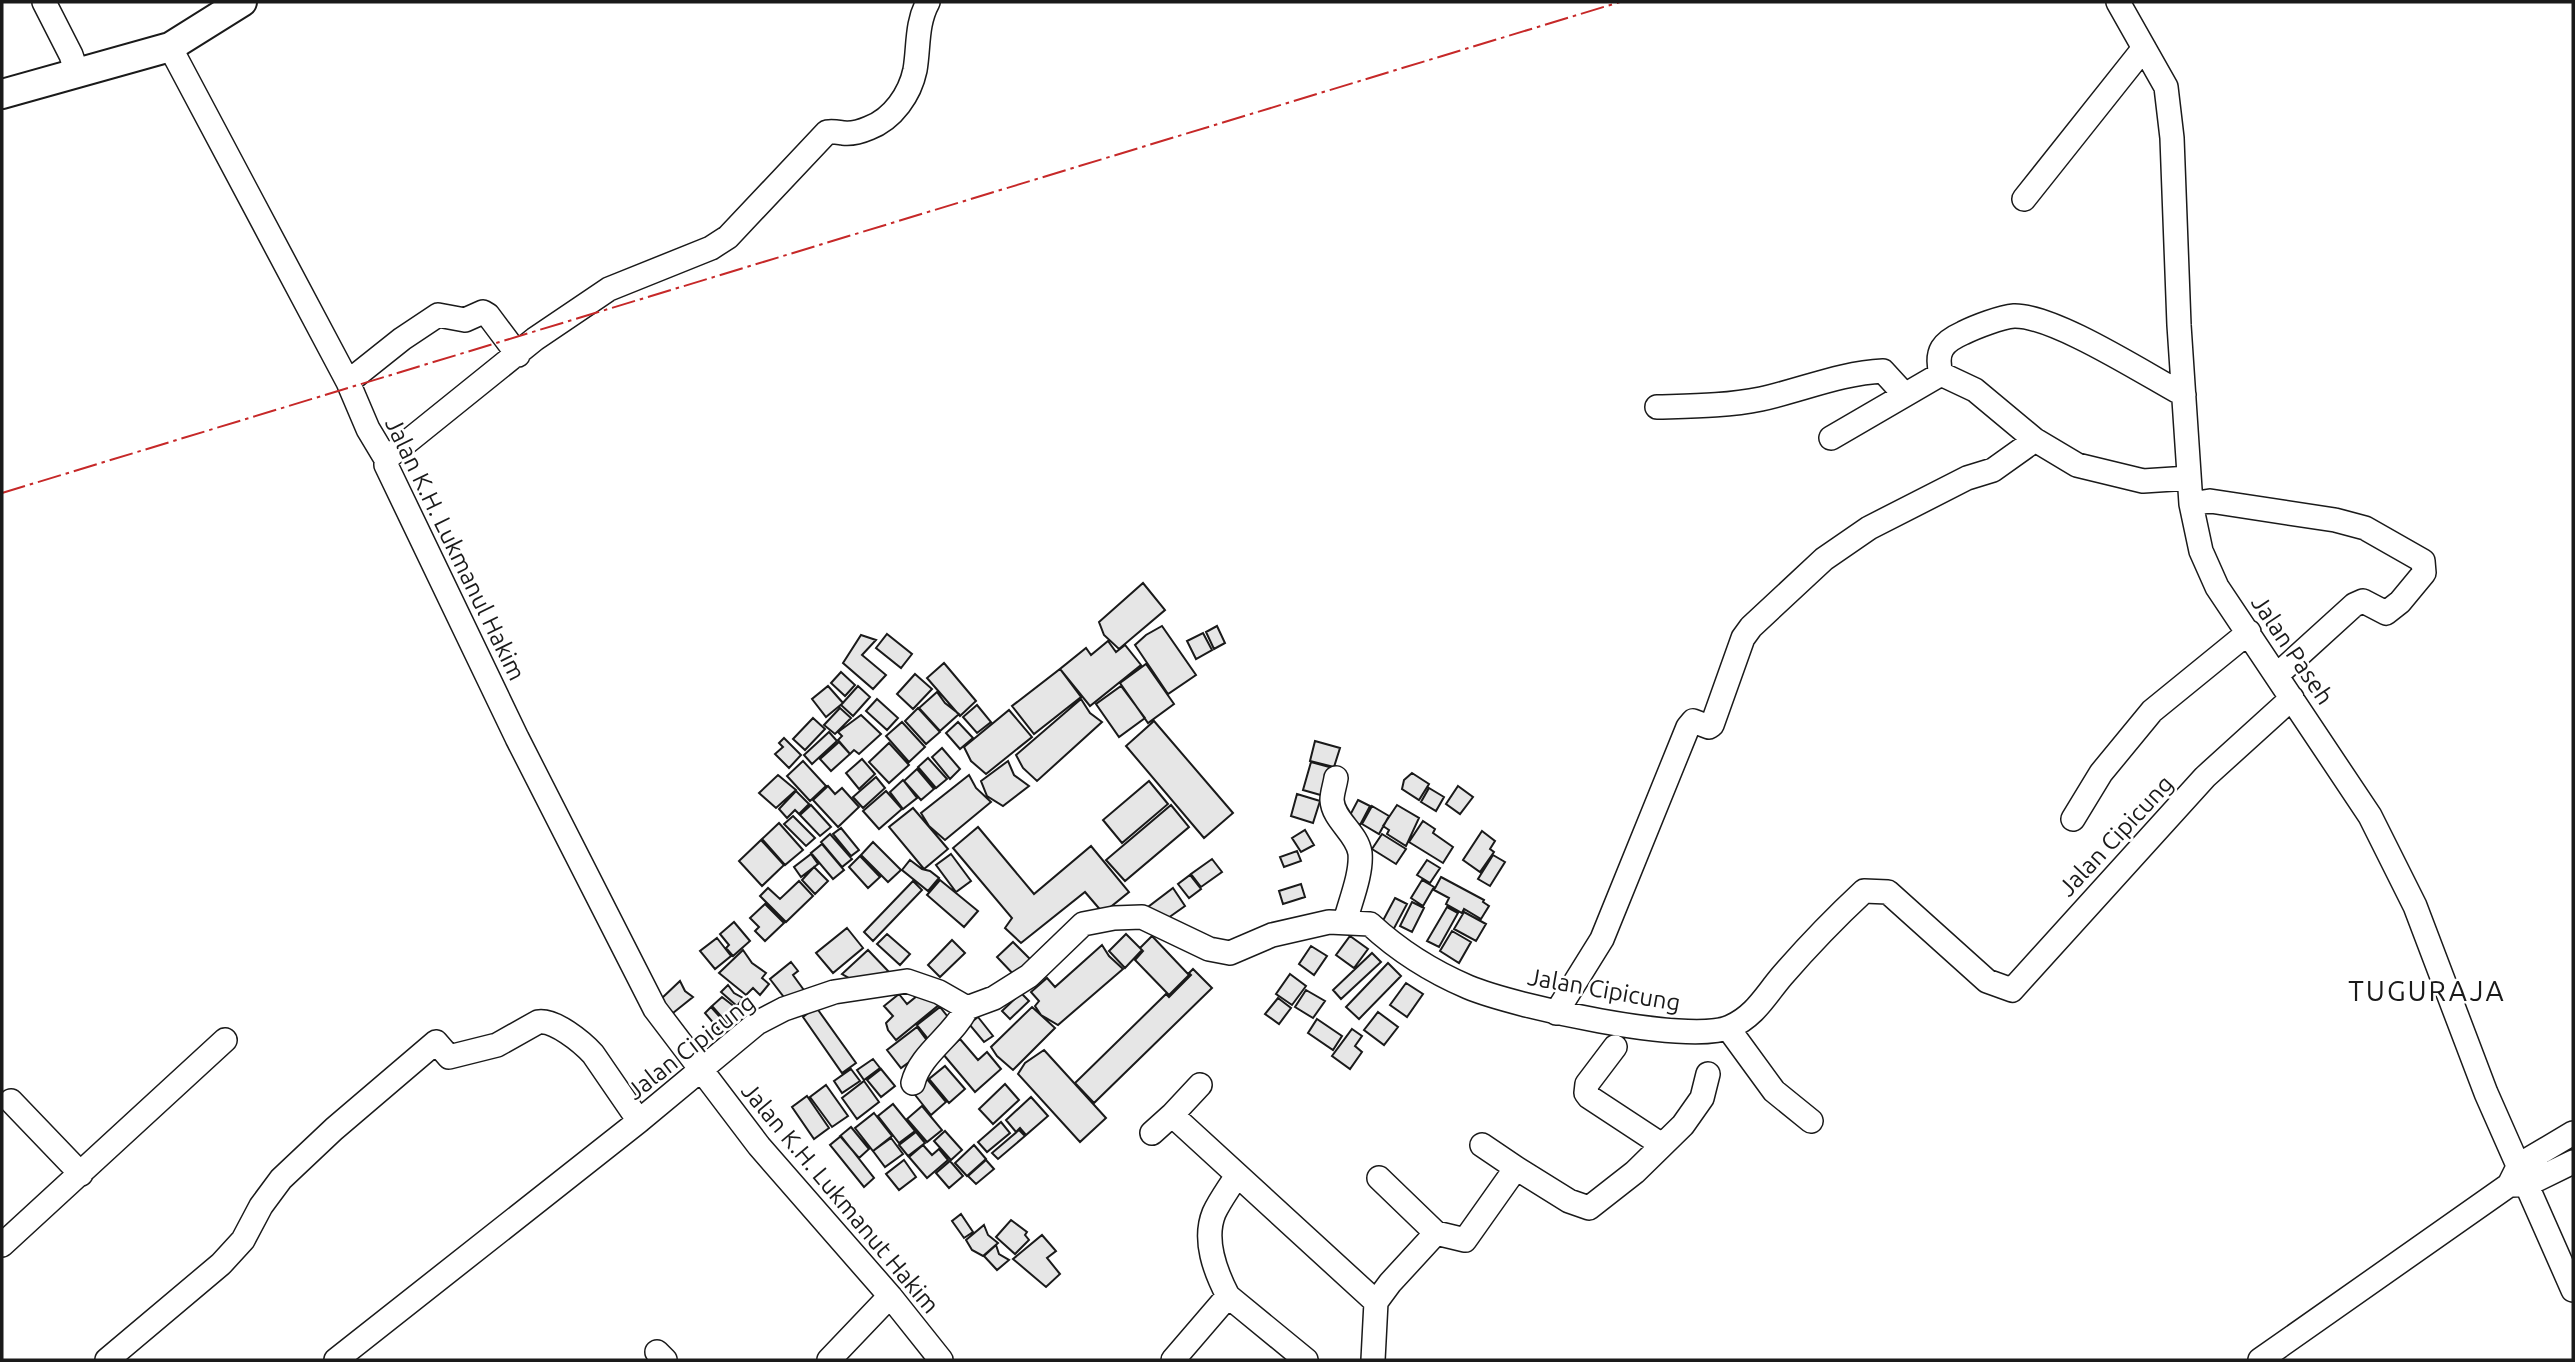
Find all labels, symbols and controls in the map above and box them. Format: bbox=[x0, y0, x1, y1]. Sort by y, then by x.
street label: Jalan K.H. Lukmanul Hakim bbox=[380, 413, 531, 685]
street label: Jalan Paseh bbox=[2246, 590, 2339, 709]
street label: Jalan Cipicung bbox=[2053, 770, 2178, 901]
street label: Jalan Cipicung bbox=[1526, 963, 1683, 1016]
district label: TUGURAJA bbox=[2348, 975, 2506, 1006]
street label: Jalan Cipicung bbox=[621, 988, 760, 1105]
street label: Jalan K.H. Lukmanut Hakim bbox=[736, 1077, 945, 1318]

